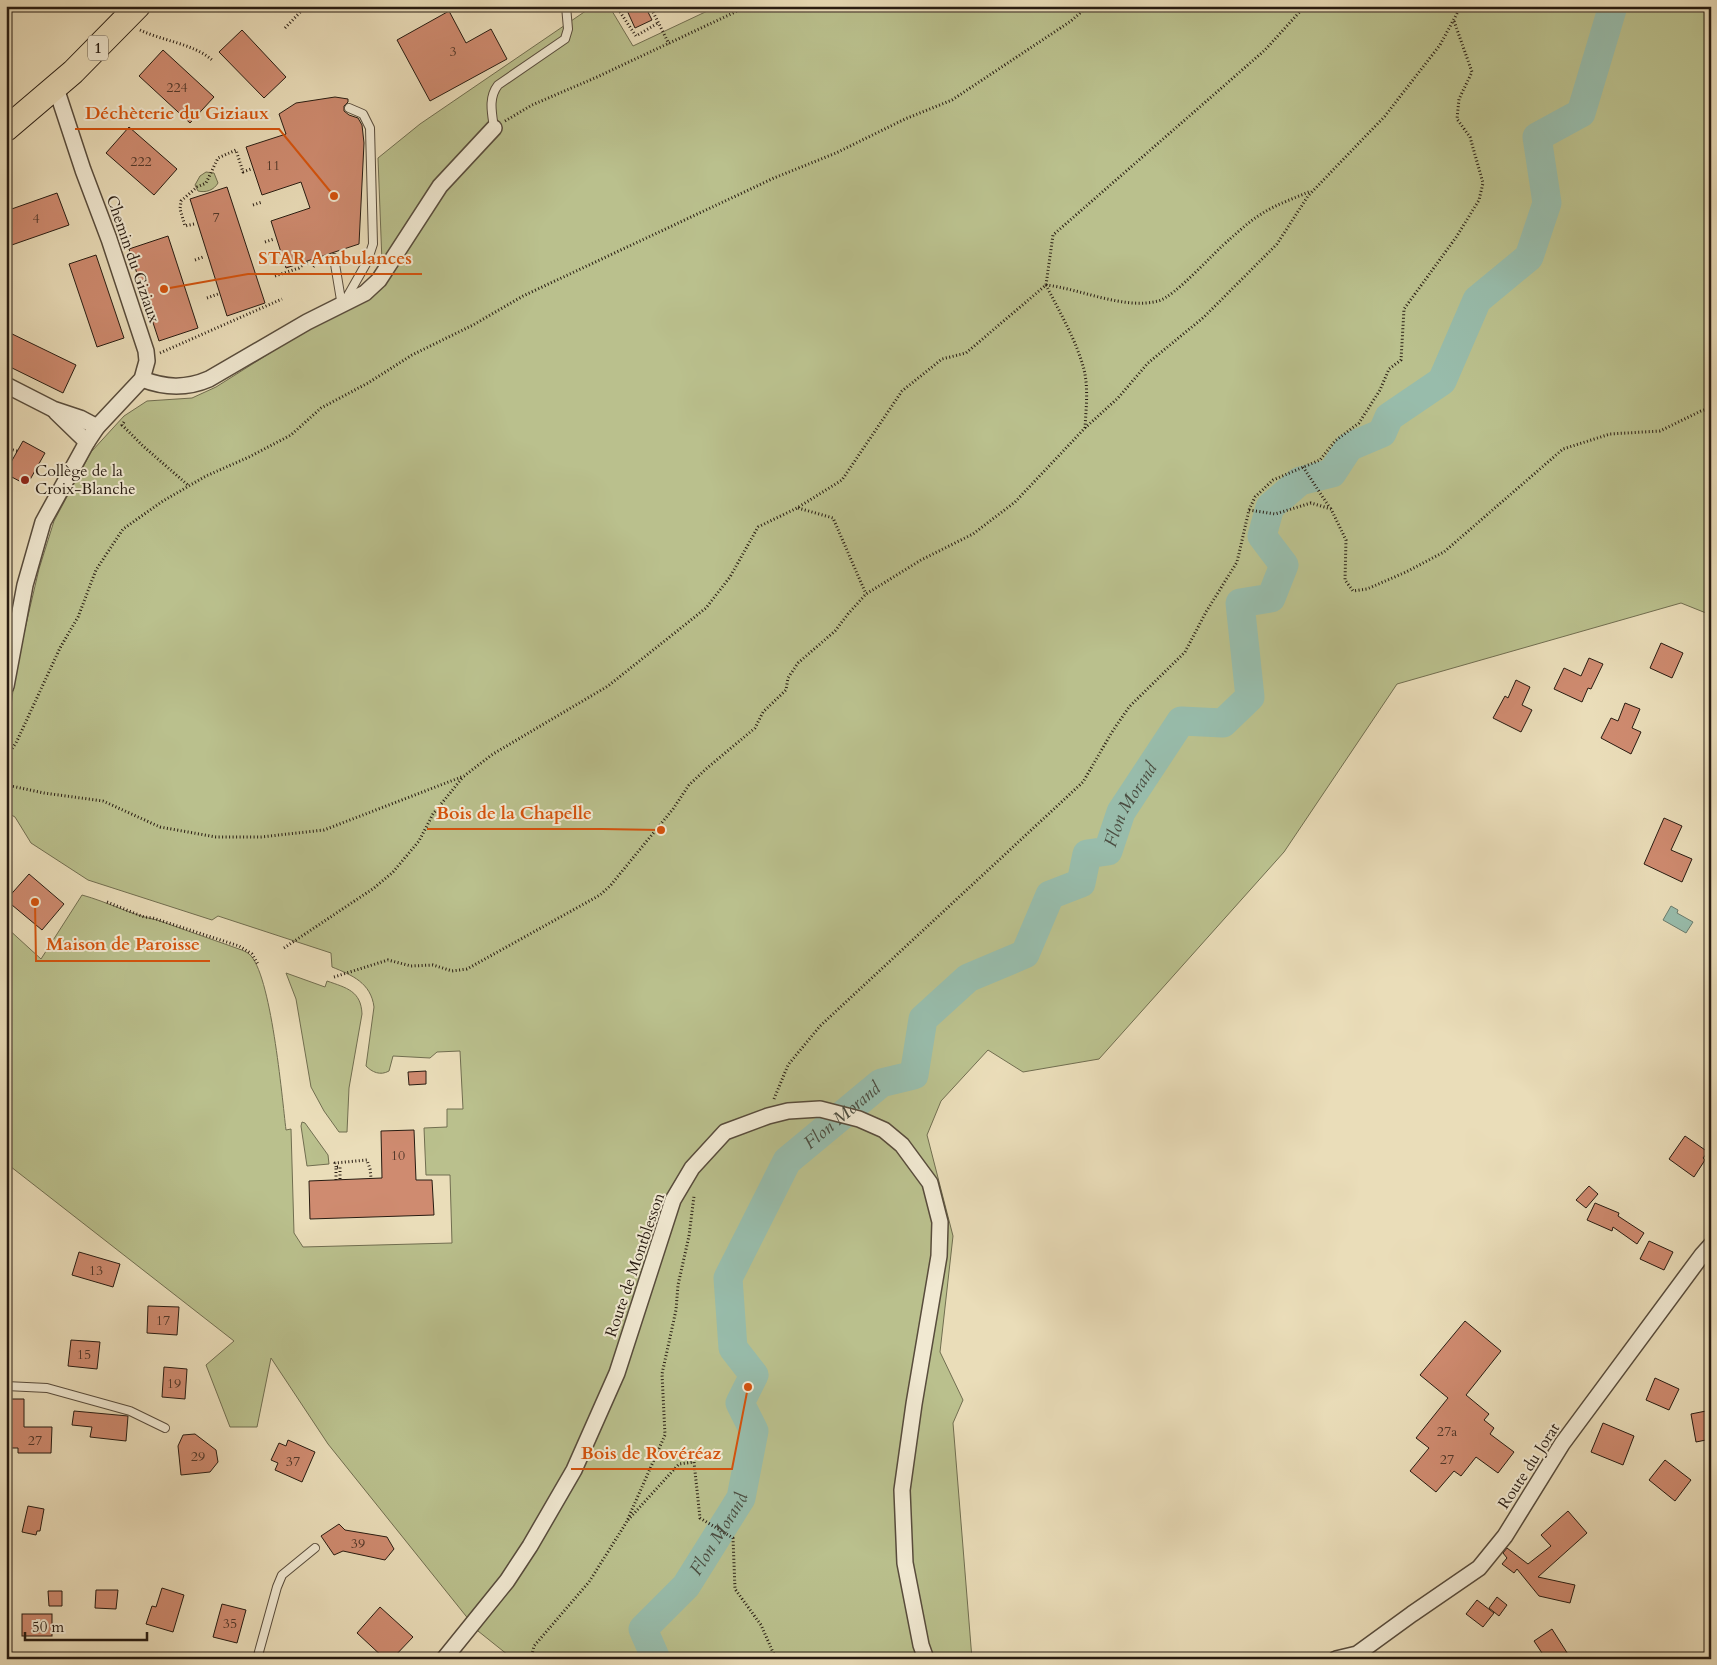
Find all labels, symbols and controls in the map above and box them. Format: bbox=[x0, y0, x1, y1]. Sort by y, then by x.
road number: 1 bbox=[88, 36, 108, 60]
house number: 3 bbox=[449, 42, 457, 61]
house number: 224 bbox=[166, 78, 188, 97]
callout: Déchèterie du Giziaux bbox=[75, 96, 279, 129]
text: Déchèterie du Giziaux bbox=[85, 101, 269, 126]
house number: 222 bbox=[130, 152, 152, 171]
house number: 11 bbox=[266, 156, 280, 175]
street label: Chemin du Giziaux bbox=[101, 192, 165, 326]
house number: 7 bbox=[212, 208, 220, 227]
house number: 4 bbox=[32, 209, 40, 228]
callout: STAR Ambulances bbox=[248, 241, 422, 274]
text: STAR Ambulances bbox=[258, 246, 412, 271]
place label: Collège de la Croix-Blanche bbox=[35, 460, 136, 500]
marker: Collège de la Croix-Blanche bbox=[19, 474, 31, 486]
water label: Flon Morand bbox=[1098, 756, 1164, 850]
callout: Bois de la Chapelle bbox=[427, 796, 602, 829]
text: Bois de la Chapelle bbox=[436, 801, 592, 826]
callout: Maison de Paroisse bbox=[36, 928, 210, 961]
text: Maison de Paroisse bbox=[46, 932, 200, 957]
water label: Flon Morand bbox=[798, 1075, 887, 1155]
house number: 10 bbox=[391, 1146, 405, 1165]
street label: Route de Montblesson bbox=[600, 1190, 670, 1340]
house number: 13 bbox=[89, 1261, 103, 1280]
house number: 17 bbox=[156, 1311, 170, 1330]
house number: 15 bbox=[77, 1345, 91, 1364]
house number: 19 bbox=[167, 1374, 181, 1393]
street label: Route du Jorat bbox=[1493, 1419, 1565, 1513]
house number: 27a bbox=[1437, 1422, 1457, 1441]
house number: 27 bbox=[28, 1431, 42, 1450]
callout: Bois de Rovéréaz bbox=[571, 1436, 732, 1469]
text: Bois de Rovéréaz bbox=[581, 1441, 722, 1466]
house number: 29 bbox=[191, 1447, 205, 1466]
house number: 27 bbox=[1440, 1450, 1454, 1469]
house number: 37 bbox=[286, 1452, 300, 1471]
water label: Flon Morand bbox=[683, 1490, 754, 1580]
house number: 39 bbox=[351, 1534, 365, 1553]
scale bar bbox=[25, 1610, 148, 1642]
house number: 35 bbox=[223, 1614, 237, 1633]
text: 50 m bbox=[32, 1617, 64, 1637]

